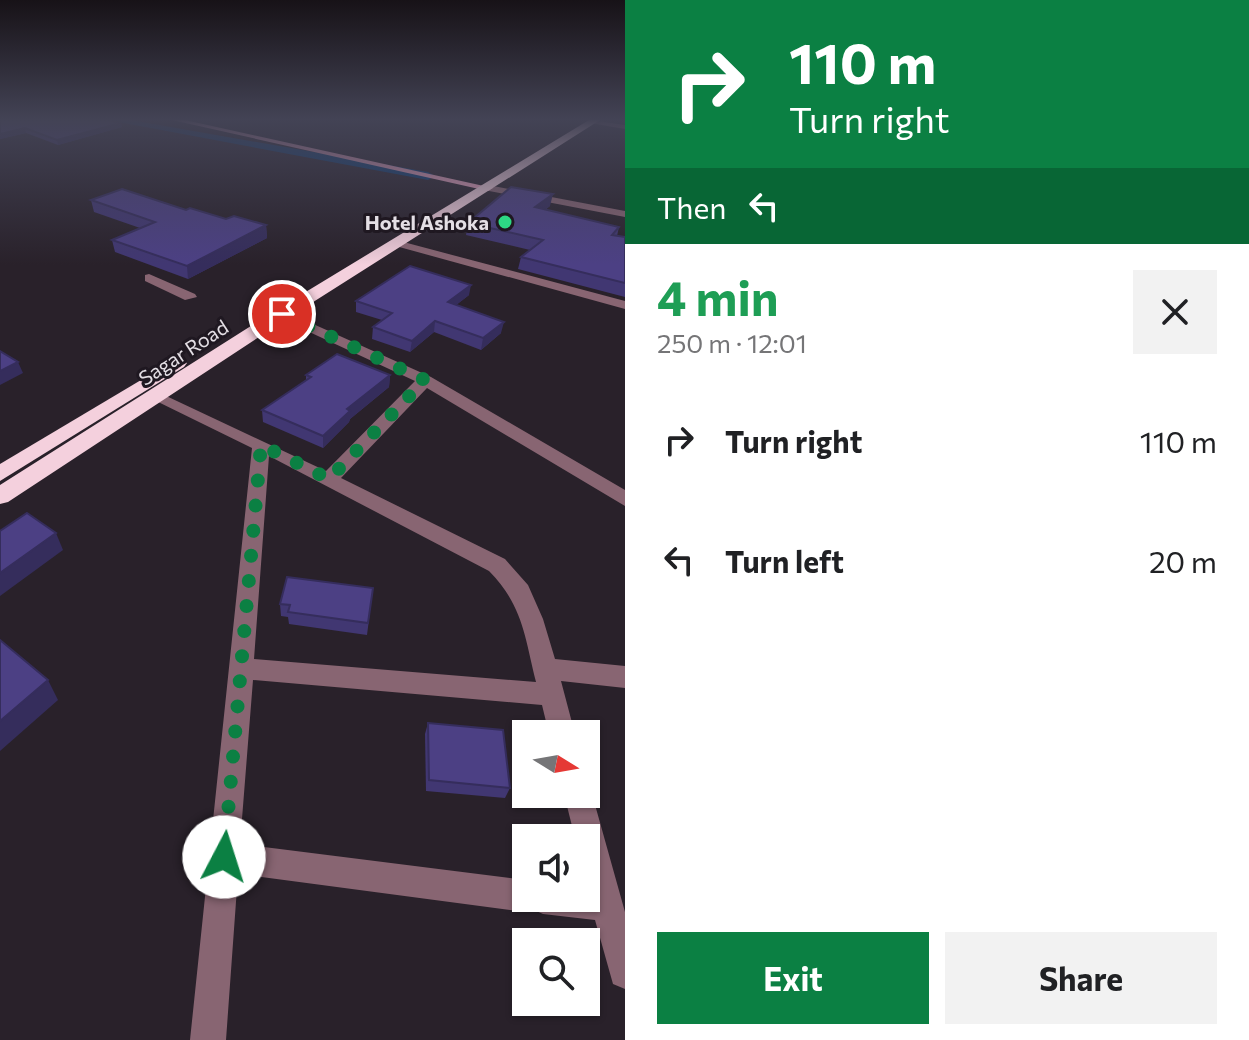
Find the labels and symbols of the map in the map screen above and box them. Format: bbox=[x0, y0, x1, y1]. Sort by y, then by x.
place label: Hotel Ashoka bbox=[365, 210, 489, 234]
marker: Hotel Ashoka bbox=[496, 213, 514, 231]
pin bbox=[248, 280, 316, 348]
street label: Sagar Road bbox=[134, 314, 232, 390]
north arrow bbox=[512, 720, 600, 808]
position arrow bbox=[182, 815, 266, 899]

